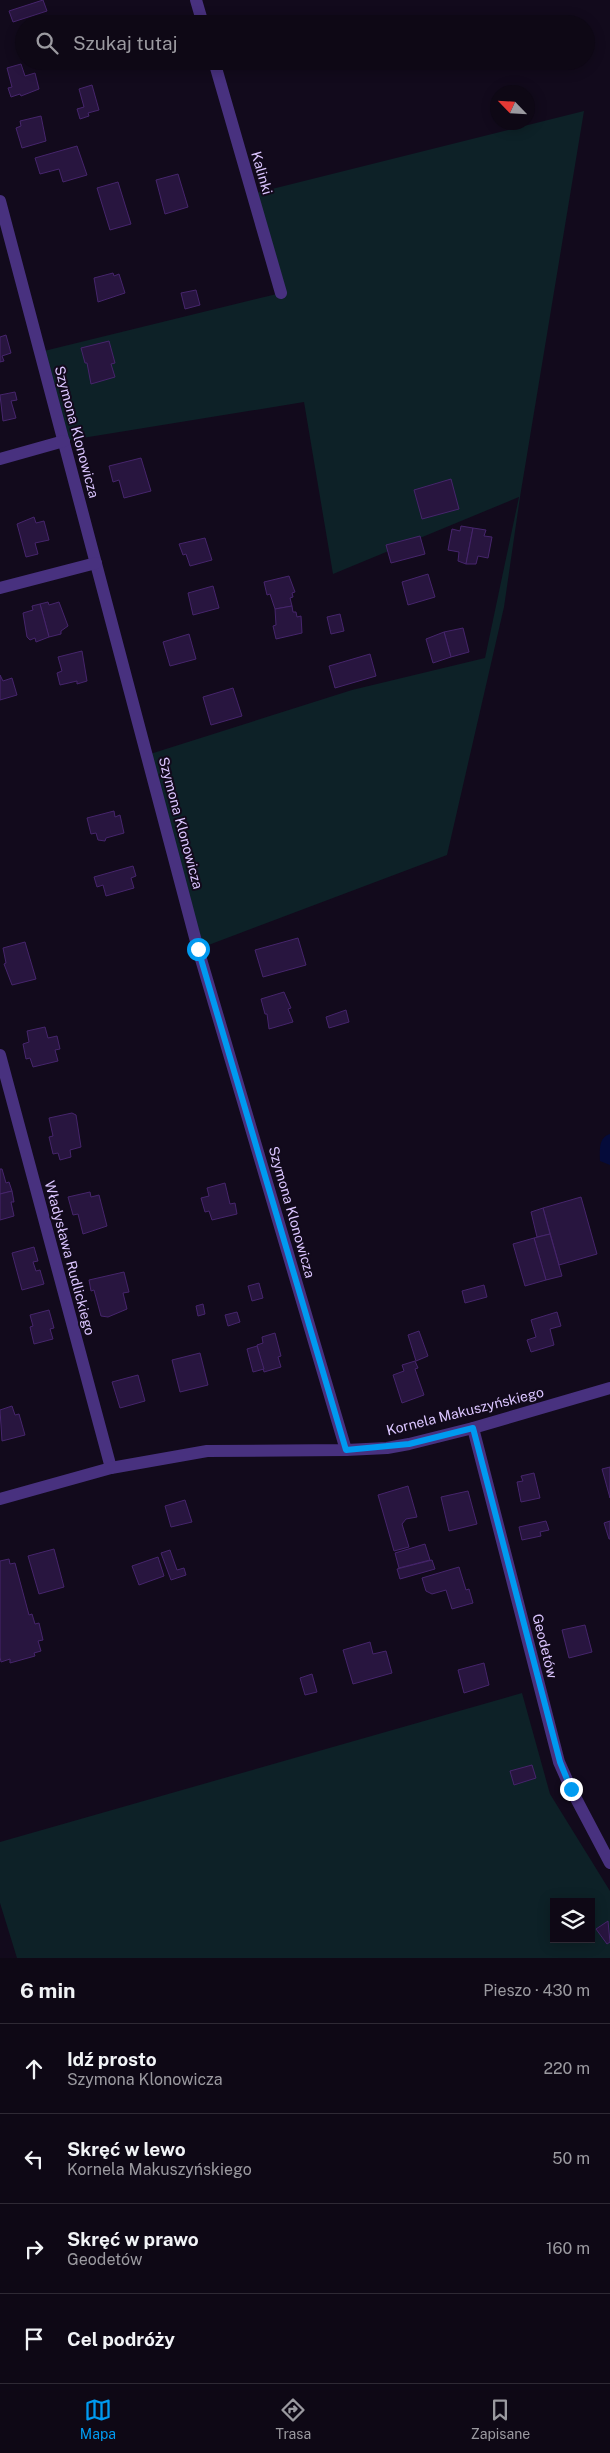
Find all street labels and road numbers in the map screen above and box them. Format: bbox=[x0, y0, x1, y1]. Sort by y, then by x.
street label: Kalinki bbox=[248, 149, 276, 197]
street label: Szymona Klonowicza bbox=[52, 364, 102, 500]
street label: Szymona Klonowicza bbox=[156, 755, 206, 891]
street label: Szymona Klonowicza bbox=[266, 1144, 318, 1280]
street label: Władysława Rudlickiego bbox=[42, 1179, 98, 1337]
street label: Kornela Makuszyńskiego bbox=[385, 1384, 545, 1438]
street label: Geodetów bbox=[529, 1612, 561, 1680]

